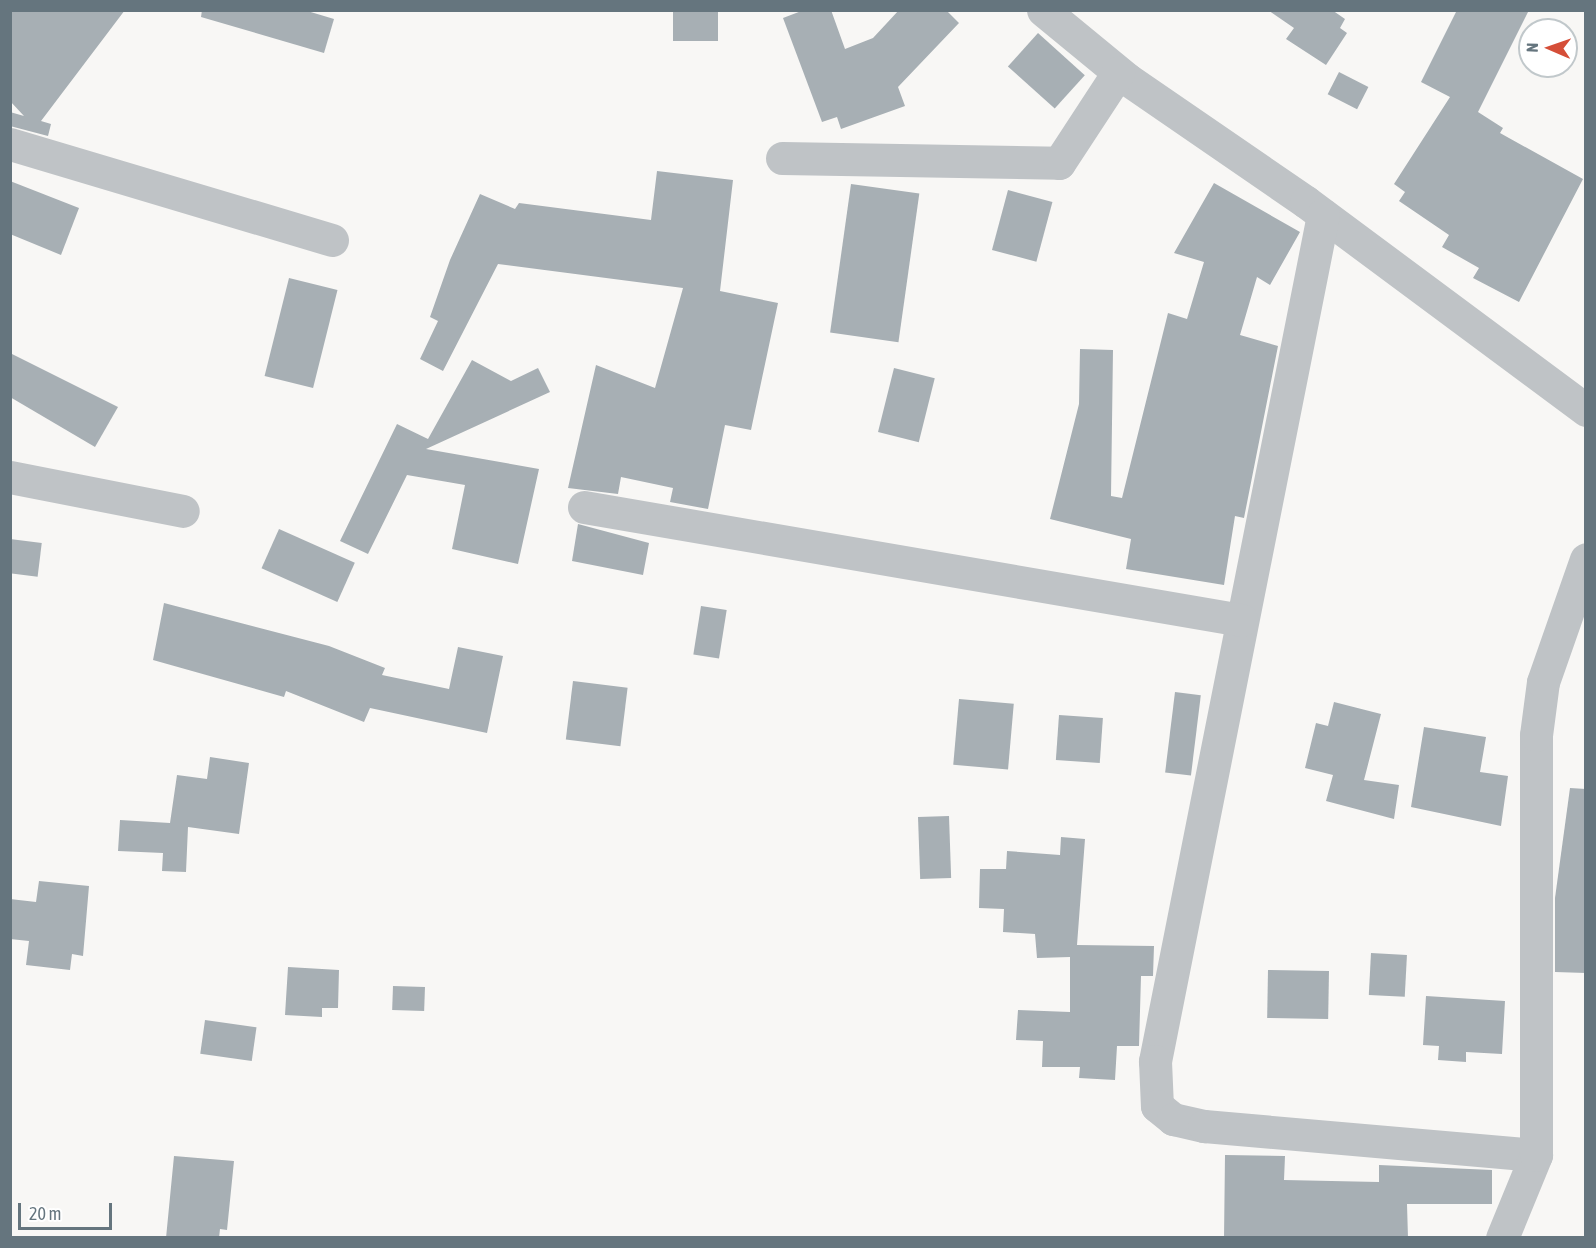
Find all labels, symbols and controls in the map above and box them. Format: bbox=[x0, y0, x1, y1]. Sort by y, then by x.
north arrow bbox=[1518, 18, 1578, 78]
text: N bbox=[1523, 42, 1541, 52]
scale bar bbox=[21, 1191, 116, 1229]
text: 20 m bbox=[29, 1203, 61, 1224]

